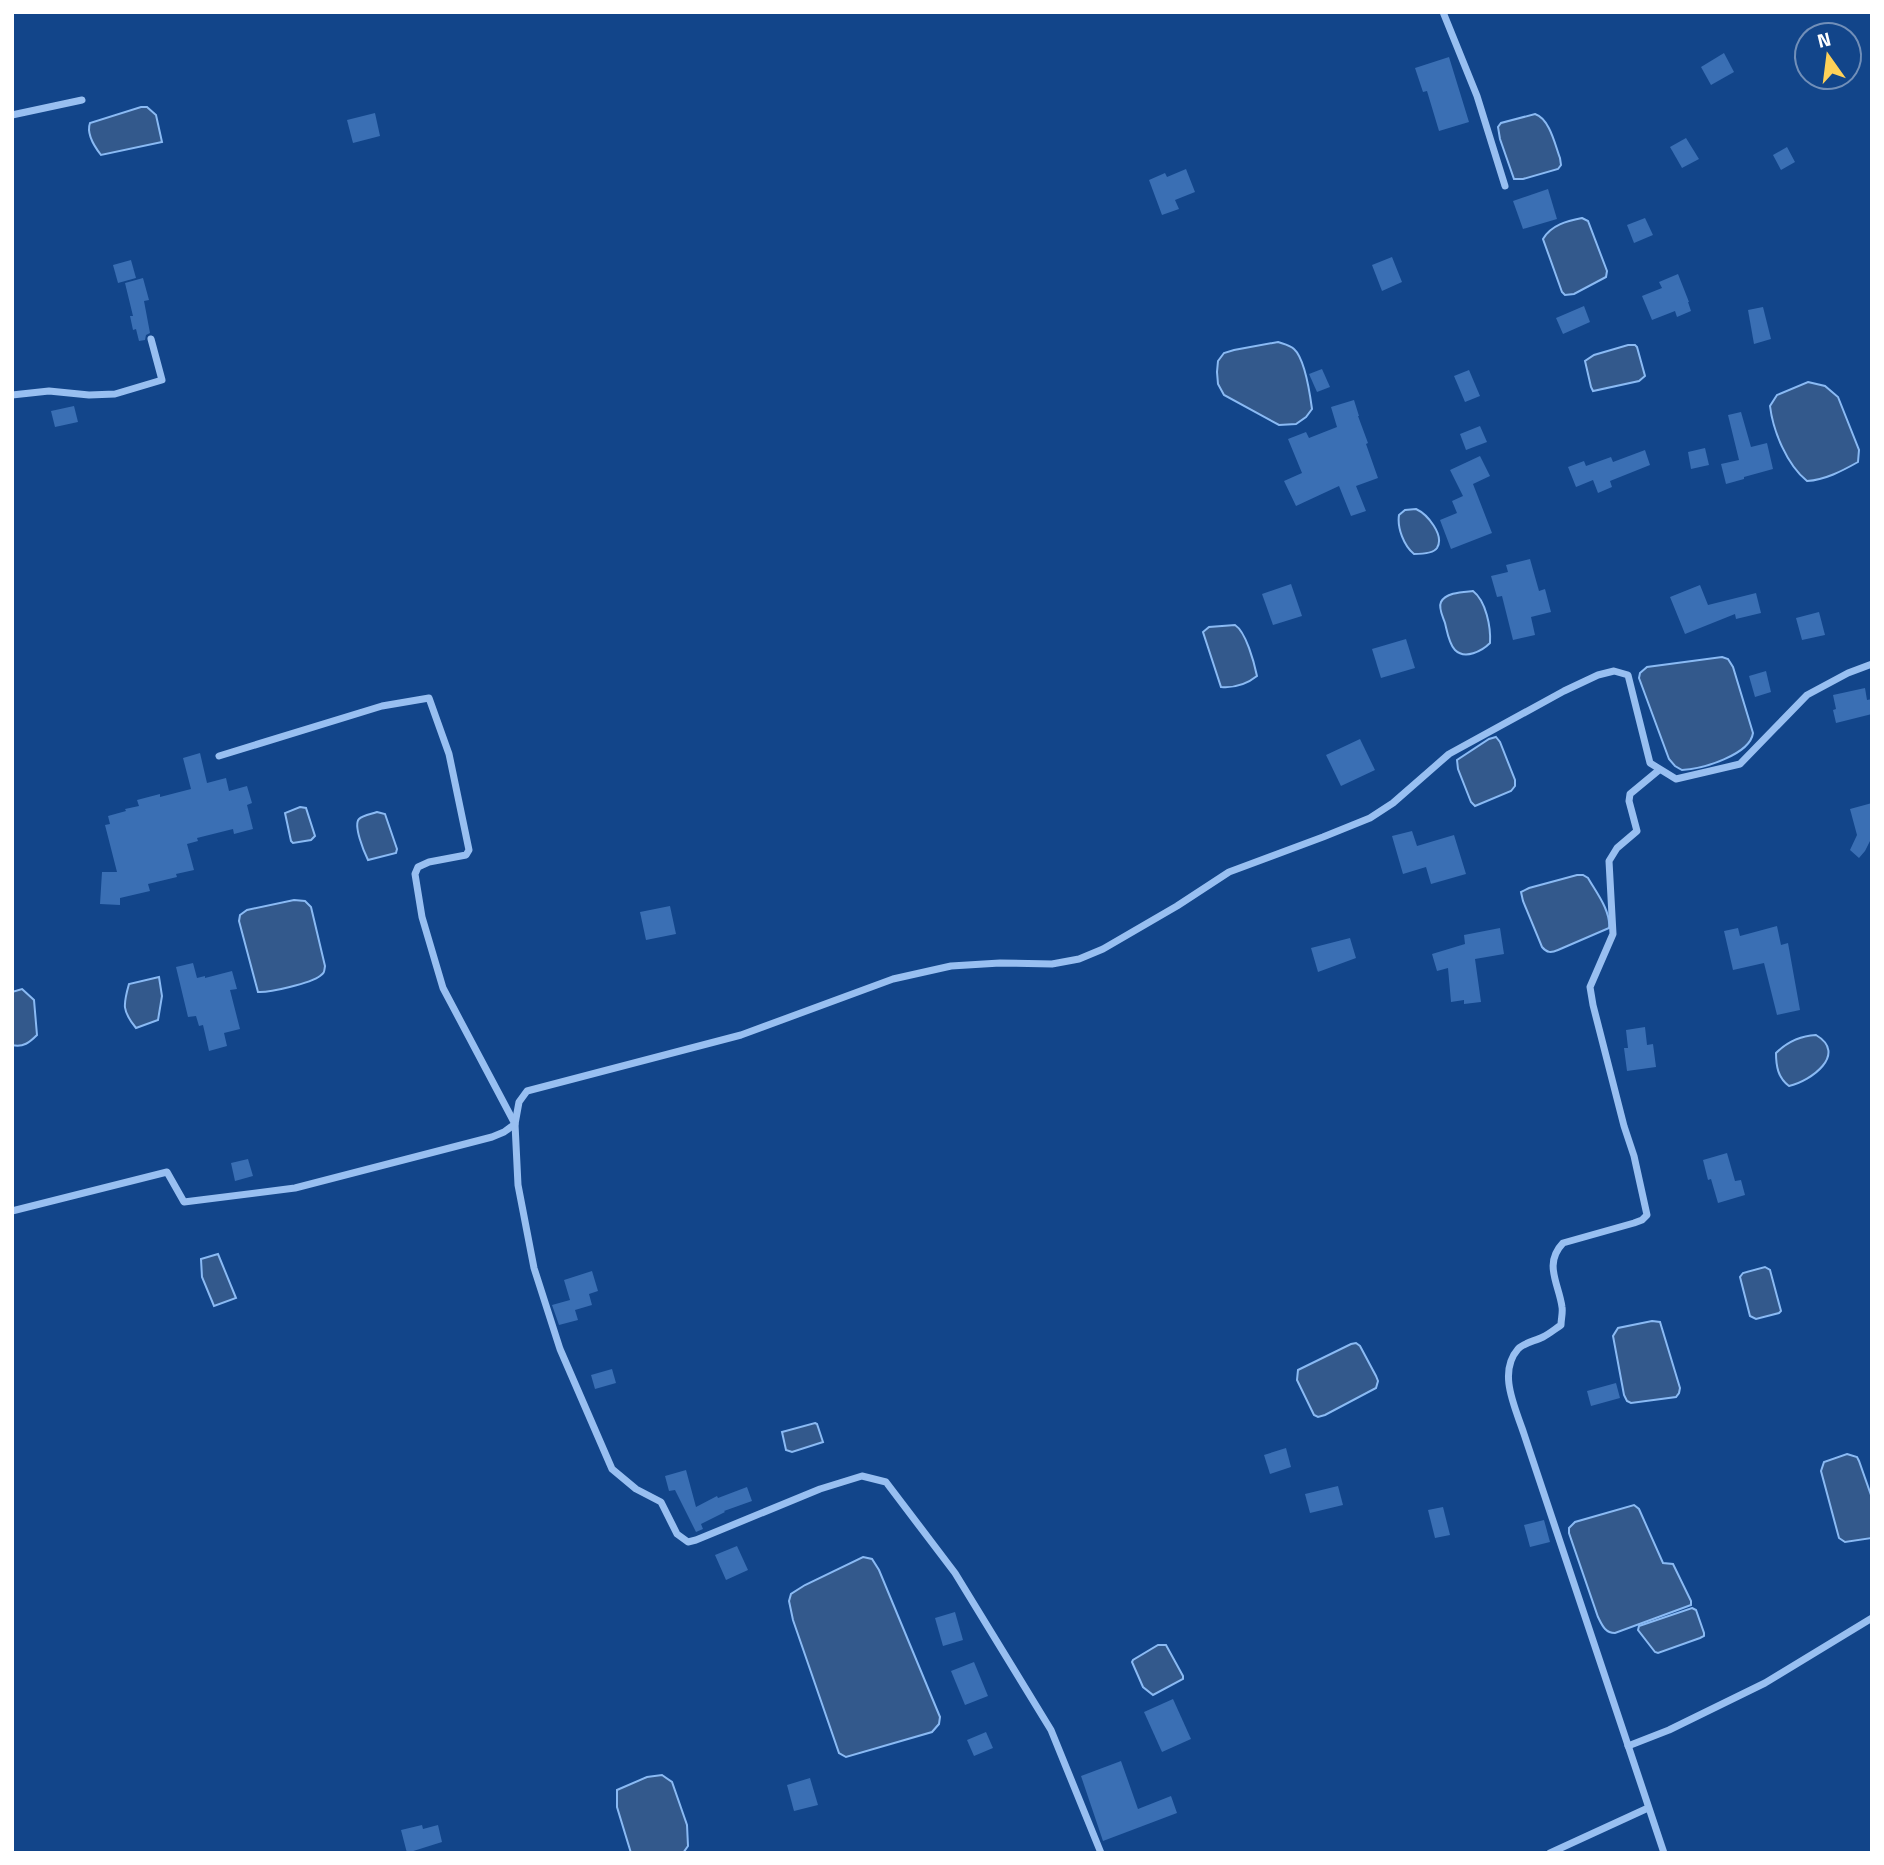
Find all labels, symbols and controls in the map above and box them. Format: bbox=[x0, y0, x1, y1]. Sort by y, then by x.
north arrow bbox=[1793, 21, 1863, 91]
text: N bbox=[1814, 23, 1834, 55]

